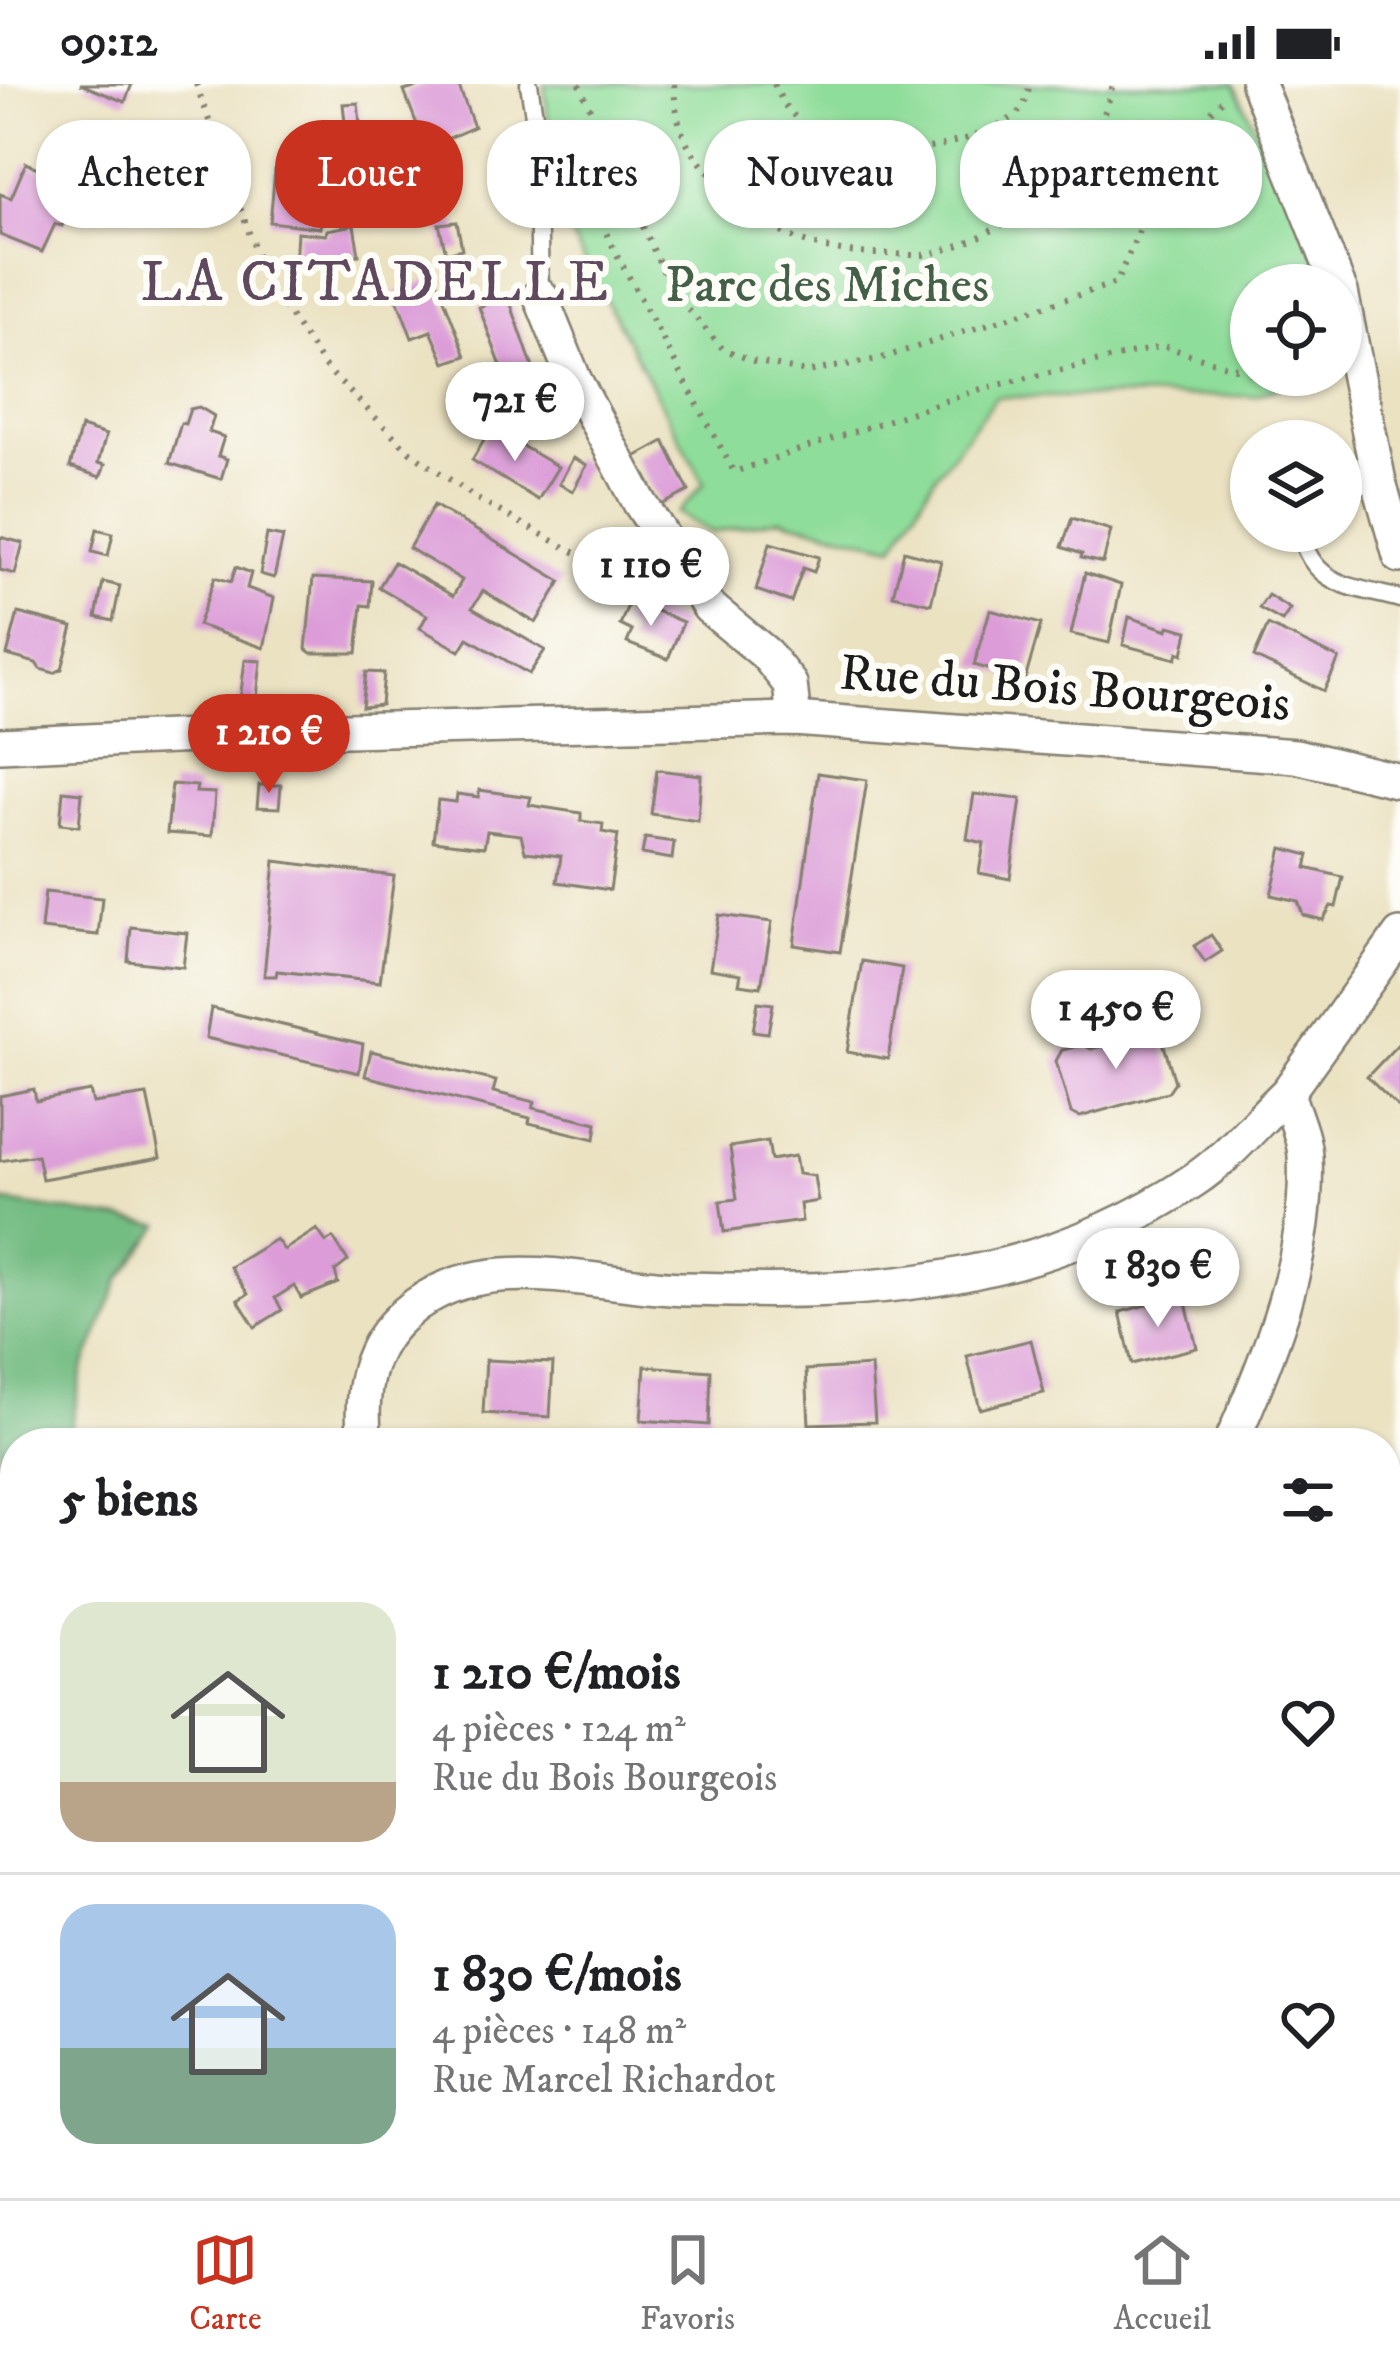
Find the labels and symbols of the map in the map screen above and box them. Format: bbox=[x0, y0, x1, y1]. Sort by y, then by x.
district label: LA CITADELLE bbox=[141, 248, 611, 319]
park label: Parc des Miches bbox=[665, 254, 989, 318]
pin: 721 € bbox=[431, 362, 599, 464]
pin: 1 110 € bbox=[540, 527, 762, 629]
street label: Rue du Bois Bourgeois bbox=[838, 641, 1292, 737]
pin: 1 210 € bbox=[158, 694, 380, 796]
pin: 1 450 € bbox=[1005, 970, 1227, 1072]
pin: 1 830 € bbox=[1047, 1228, 1269, 1330]

